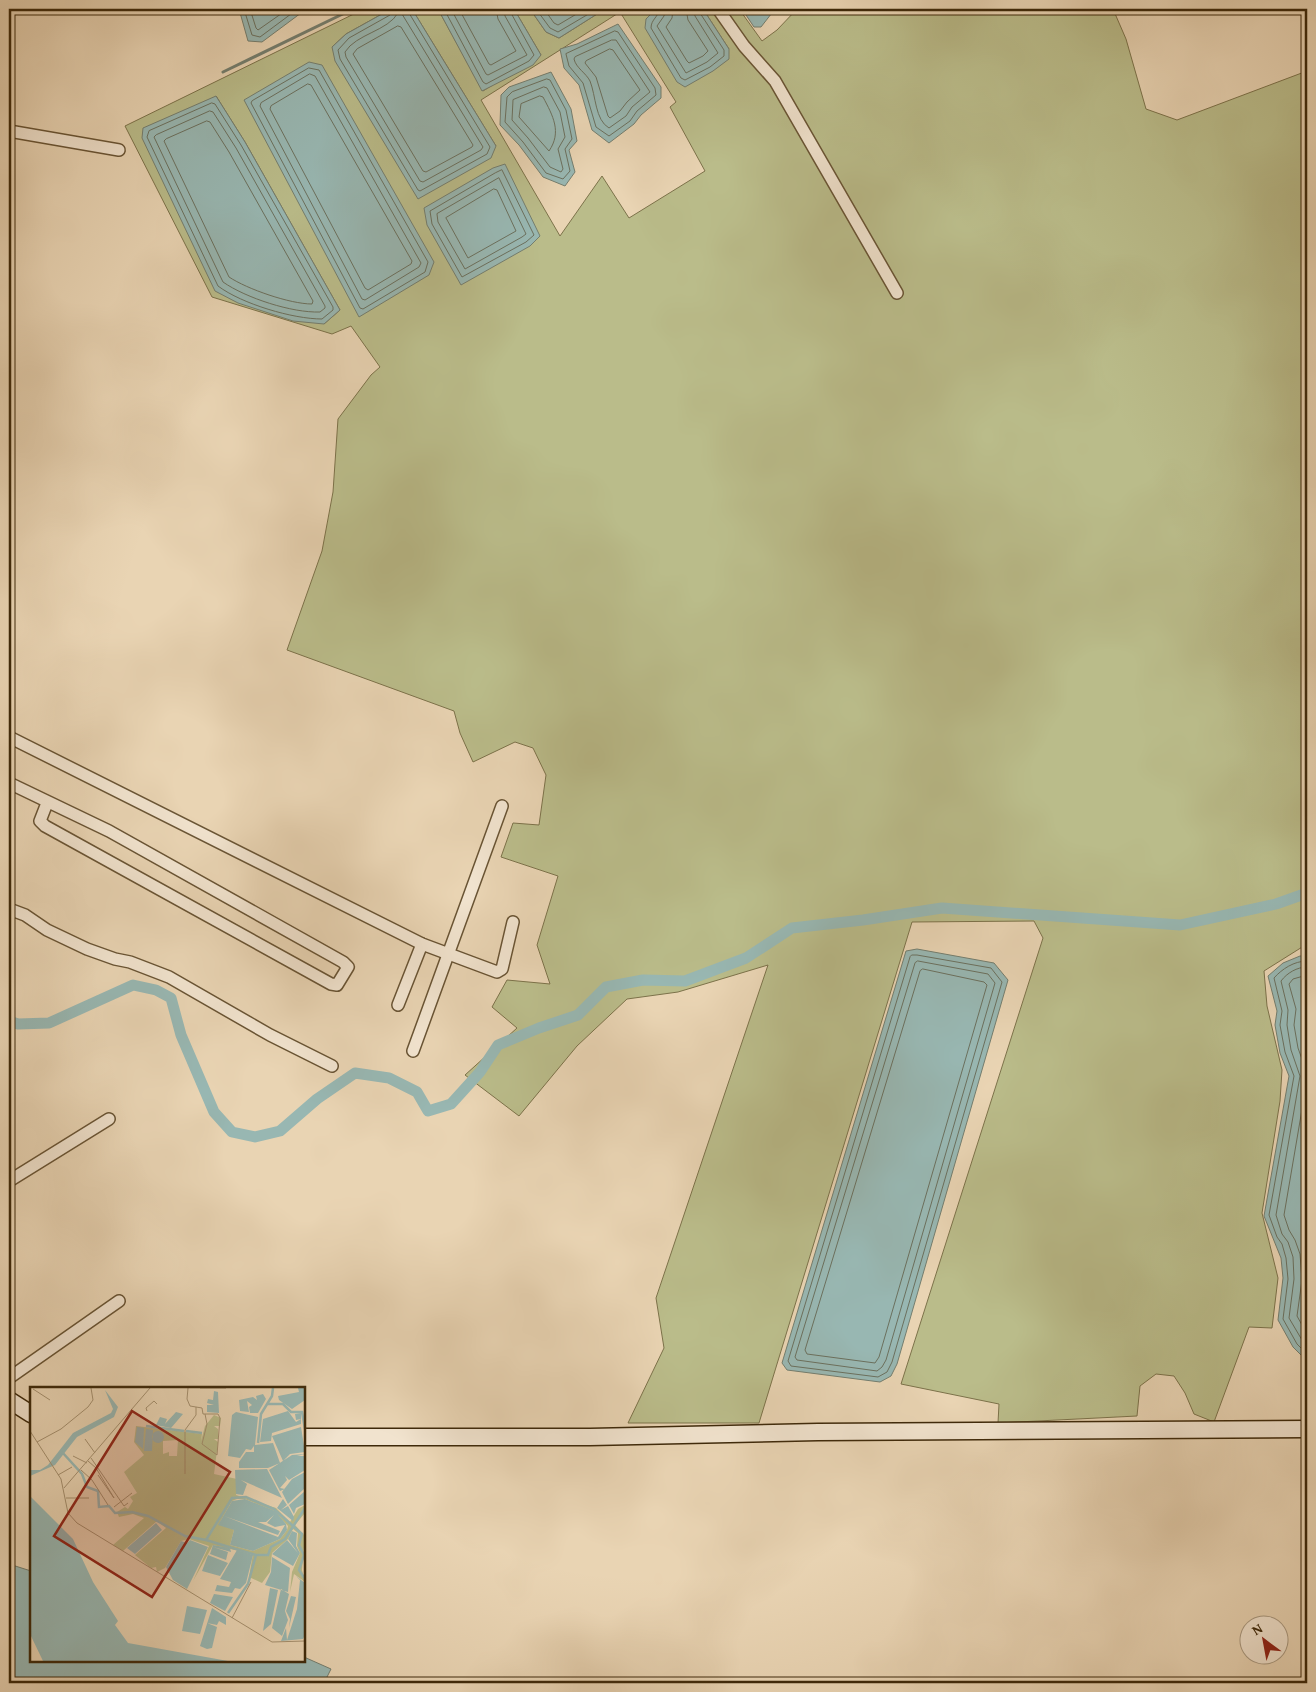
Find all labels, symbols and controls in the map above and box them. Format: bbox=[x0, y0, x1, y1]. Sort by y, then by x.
inset map bbox=[30, 1387, 305, 1662]
north arrow bbox=[1238, 1614, 1288, 1664]
text: N bbox=[1248, 1618, 1267, 1640]

